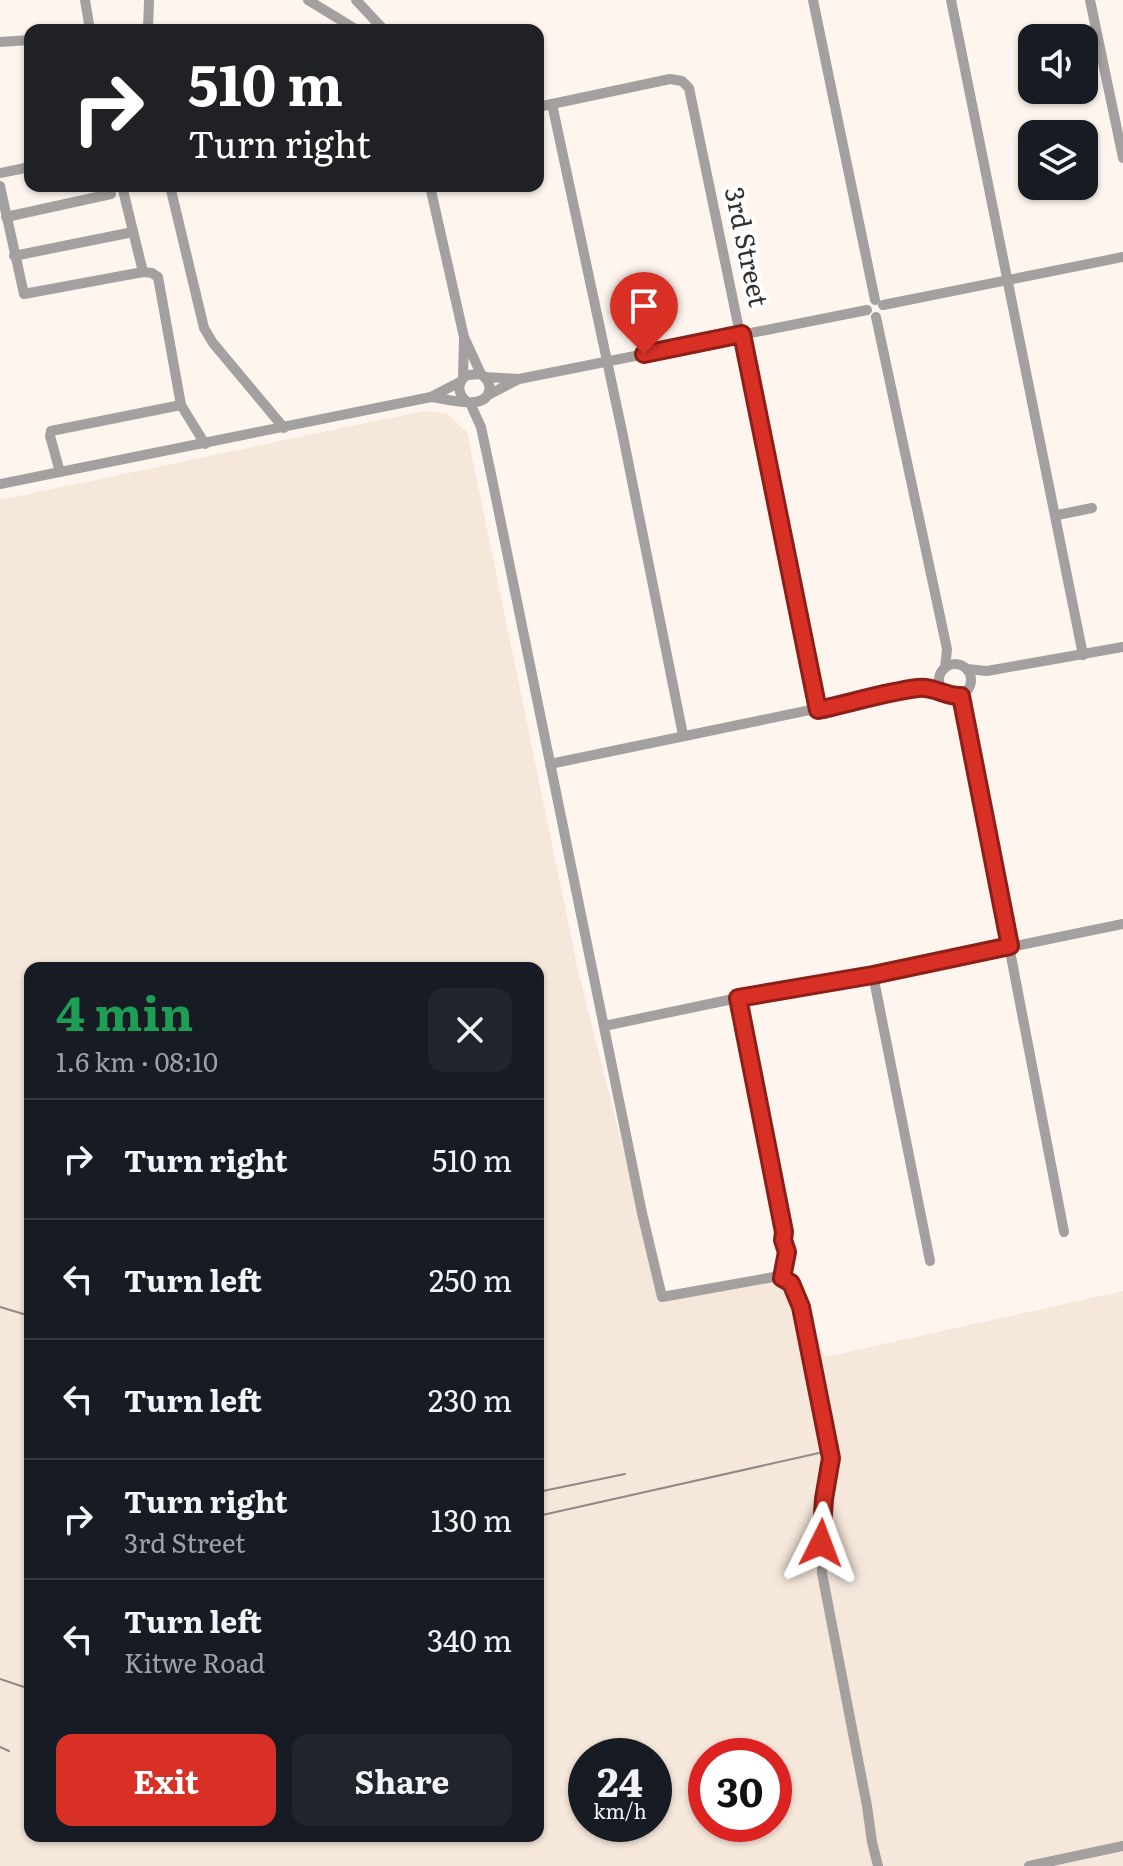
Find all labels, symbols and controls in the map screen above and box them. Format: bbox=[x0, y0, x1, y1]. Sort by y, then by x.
map controls bbox=[1018, 24, 1098, 200]
button: sound bbox=[1018, 24, 1098, 104]
text: 510 m bbox=[188, 40, 343, 123]
icon: right bbox=[56, 56, 160, 160]
text: Turn right bbox=[188, 116, 371, 169]
button: layers bbox=[1018, 120, 1098, 200]
street label: 3rd Street bbox=[717, 183, 780, 310]
pin bbox=[610, 272, 678, 354]
icon: arrive bbox=[622, 284, 666, 328]
text: 4 min bbox=[56, 975, 193, 1046]
button: close bbox=[428, 988, 512, 1072]
text: 1.6 km · 08:10 bbox=[56, 1041, 218, 1080]
icon: right bbox=[56, 1137, 100, 1181]
text: Turn right bbox=[124, 1137, 288, 1181]
text: 510 m bbox=[432, 1137, 512, 1181]
icon: left bbox=[56, 1257, 100, 1301]
text: Turn left bbox=[124, 1257, 262, 1301]
text: 250 m bbox=[429, 1257, 512, 1301]
icon: left bbox=[56, 1377, 100, 1421]
text: Turn left bbox=[124, 1377, 262, 1421]
text: 230 m bbox=[428, 1377, 512, 1421]
text: Turn right bbox=[124, 1478, 288, 1522]
icon: right bbox=[56, 1497, 100, 1541]
text: 130 m bbox=[431, 1497, 512, 1541]
position arrow bbox=[779, 1501, 863, 1585]
text: 3rd Street bbox=[124, 1522, 246, 1561]
text: Turn left bbox=[124, 1598, 262, 1642]
icon: left bbox=[56, 1617, 100, 1661]
text: 340 m bbox=[427, 1617, 512, 1661]
text: Kitwe Road bbox=[124, 1642, 265, 1681]
button: Exit bbox=[56, 1734, 276, 1826]
button: Share bbox=[292, 1734, 512, 1826]
speed limit sign: 30 bbox=[688, 1738, 792, 1842]
text: 24 bbox=[597, 1750, 643, 1809]
text: km/h bbox=[593, 1795, 647, 1825]

